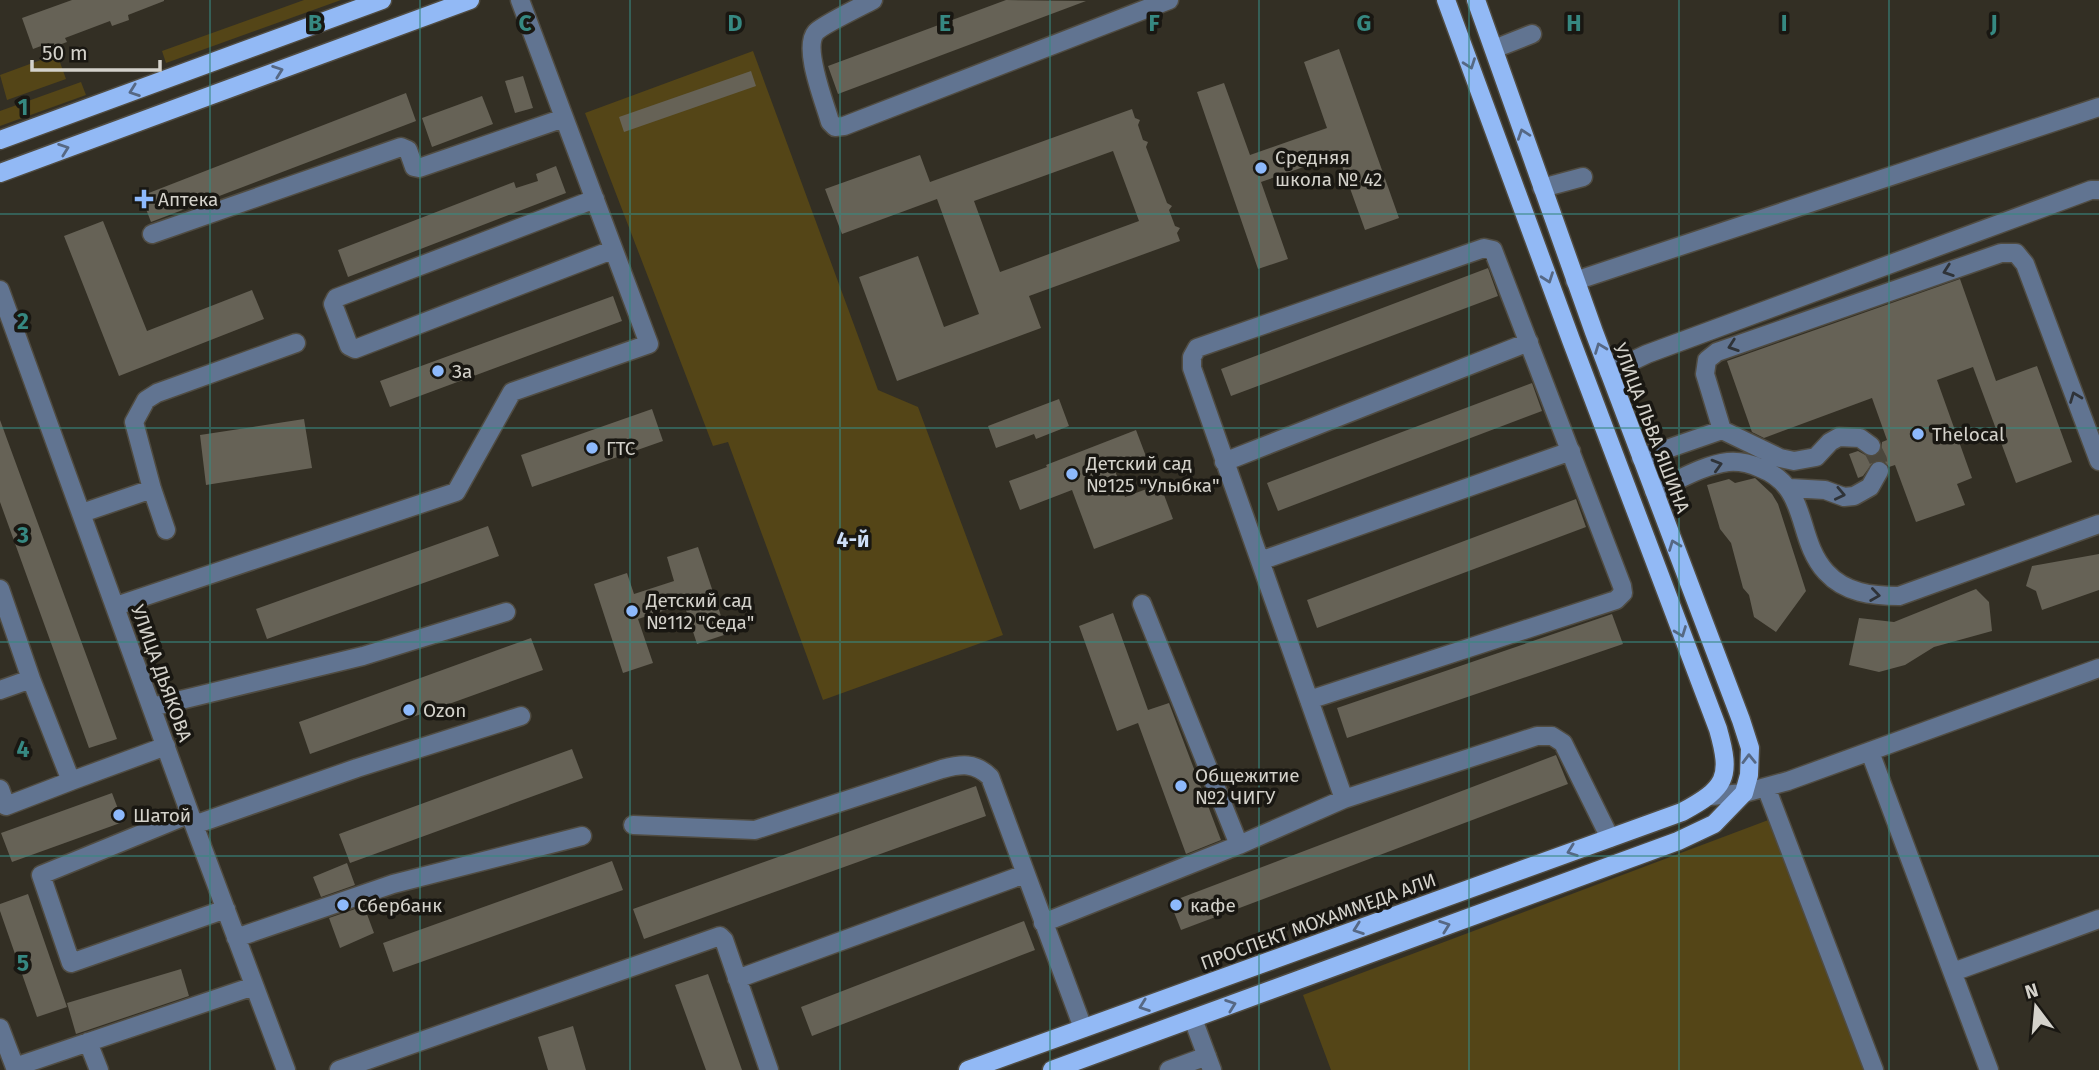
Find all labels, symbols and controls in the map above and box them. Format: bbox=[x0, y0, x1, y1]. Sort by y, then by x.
text: B bbox=[308, 9, 322, 37]
text: C bbox=[518, 9, 532, 37]
text: D bbox=[728, 9, 743, 37]
text: E bbox=[939, 9, 951, 37]
text: F bbox=[1148, 9, 1160, 37]
text: G bbox=[1357, 9, 1371, 37]
text: H bbox=[1566, 9, 1582, 37]
text: I bbox=[1781, 9, 1787, 37]
text: J bbox=[1989, 9, 1998, 37]
scale bar bbox=[32, 28, 159, 72]
text: 50 m bbox=[42, 40, 88, 66]
one-way arrow bbox=[1461, 58, 1475, 70]
one-way arrow bbox=[271, 65, 283, 79]
one-way arrow bbox=[129, 83, 141, 97]
text: 1 bbox=[18, 93, 28, 121]
one-way arrow bbox=[1517, 128, 1531, 140]
one-way arrow bbox=[58, 143, 70, 157]
place label: Средняя школа № 42 bbox=[1275, 146, 1383, 191]
marker: Средняя школа № 42 bbox=[1253, 160, 1269, 176]
place label: Аптека bbox=[158, 188, 218, 211]
marker: Аптека bbox=[136, 191, 152, 207]
one-way arrow bbox=[1942, 263, 1954, 277]
one-way arrow bbox=[1540, 271, 1554, 283]
text: 2 bbox=[17, 307, 29, 335]
one-way arrow bbox=[1728, 338, 1740, 352]
street label: УЛИЦА ЛЬВА ЯШИНА bbox=[1608, 340, 1695, 517]
one-way arrow bbox=[1594, 342, 1608, 354]
place label: За bbox=[452, 360, 472, 383]
marker: За bbox=[430, 363, 446, 379]
one-way arrow bbox=[2069, 391, 2083, 404]
place label: Thelocal bbox=[1932, 423, 2005, 446]
marker: Thelocal bbox=[1910, 426, 1926, 442]
place label: ГТС bbox=[606, 437, 636, 460]
marker: ГТС bbox=[584, 440, 600, 456]
place label: Детский сад №125 "Улыбка" bbox=[1085, 452, 1220, 497]
one-way arrow bbox=[1711, 459, 1723, 474]
marker: Детский сад №125 "Улыбка" bbox=[1064, 466, 1080, 482]
one-way arrow bbox=[1834, 485, 1846, 500]
text: 3 bbox=[16, 521, 29, 549]
district label: 4-й bbox=[837, 527, 869, 553]
one-way arrow bbox=[1669, 540, 1683, 552]
one-way arrow bbox=[1869, 587, 1881, 602]
place label: Детский сад №112 "Седа" bbox=[645, 589, 754, 634]
street label: УЛИЦА ДЬЯКОВА bbox=[126, 601, 197, 745]
marker: Детский сад №112 "Седа" bbox=[624, 603, 640, 619]
one-way arrow bbox=[1673, 626, 1687, 638]
place label: Ozon bbox=[423, 699, 466, 722]
marker: Ozon bbox=[401, 702, 417, 718]
text: 4 bbox=[17, 735, 30, 763]
one-way arrow bbox=[1741, 753, 1757, 764]
place label: Общежитие №2 ЧИГУ bbox=[1195, 764, 1300, 809]
marker: Общежитие №2 ЧИГУ bbox=[1173, 778, 1189, 794]
place label: Шатой bbox=[133, 804, 191, 827]
marker: Шатой bbox=[111, 807, 127, 823]
one-way arrow bbox=[1566, 843, 1578, 857]
street label: ПРОСПЕКТ МОХАММЕДА АЛИ bbox=[1197, 868, 1439, 975]
place label: Сбербанк bbox=[357, 894, 442, 917]
place label: кафе bbox=[1190, 894, 1236, 917]
marker: Сбербанк bbox=[335, 897, 351, 913]
marker: кафе bbox=[1168, 897, 1184, 913]
one-way arrow bbox=[1352, 921, 1364, 935]
one-way arrow bbox=[1438, 921, 1450, 935]
text: 5 bbox=[17, 949, 29, 977]
north arrow bbox=[2001, 972, 2071, 1042]
text: N bbox=[2022, 978, 2041, 1004]
one-way arrow bbox=[1138, 998, 1150, 1012]
one-way arrow bbox=[1225, 999, 1237, 1013]

